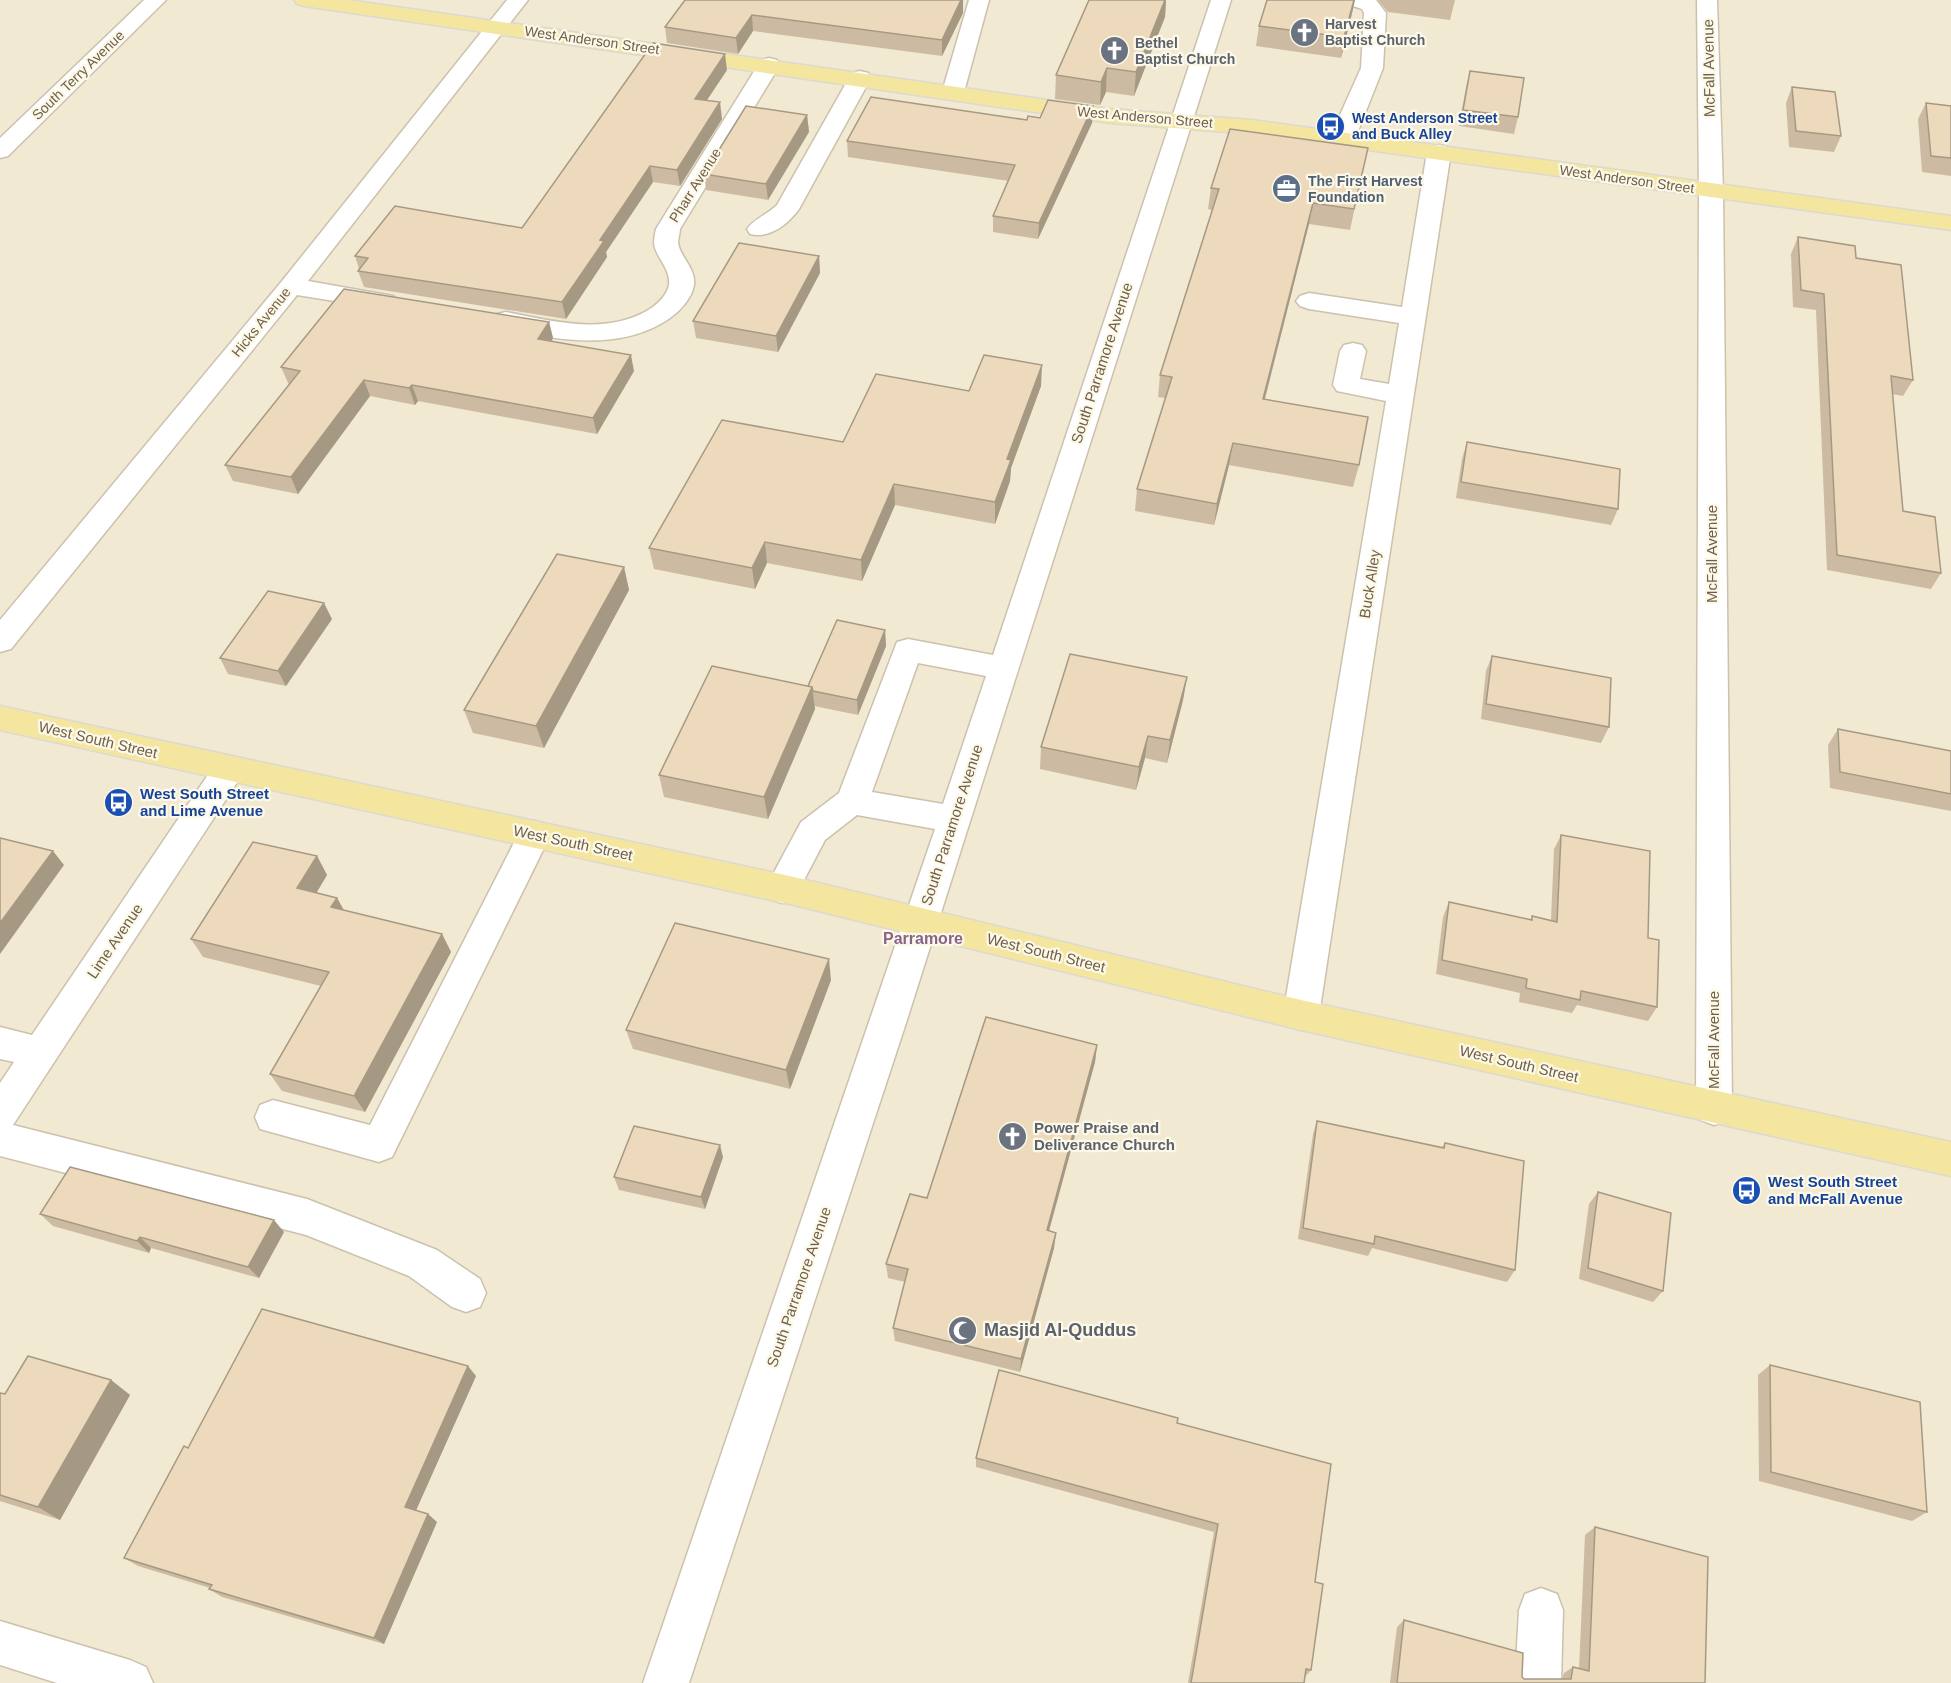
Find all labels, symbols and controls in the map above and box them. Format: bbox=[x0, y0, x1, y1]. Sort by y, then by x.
church icon: Harvest Baptist Church bbox=[1288, 16, 1320, 48]
place label: Harvest Baptist Church bbox=[1325, 16, 1425, 48]
street label: McFall Avenue bbox=[1699, 19, 1718, 117]
street label: West Anderson Street bbox=[524, 23, 661, 57]
street label: South Terry Avenue bbox=[29, 27, 127, 123]
church icon: Bethel Baptist Church bbox=[1098, 35, 1130, 67]
place label: Bethel Baptist Church bbox=[1135, 35, 1235, 67]
street label: West Anderson Street bbox=[1077, 103, 1214, 131]
bus stop icon: West Anderson Street and Buck Alley bbox=[1315, 110, 1347, 142]
place label: West Anderson Street and Buck Alley bbox=[1352, 110, 1498, 142]
street label: Pharr Avenue bbox=[666, 145, 724, 225]
street label: West Anderson Street bbox=[1559, 162, 1696, 196]
office icon: The First Harvest Foundation bbox=[1271, 173, 1303, 205]
place label: The First Harvest Foundation bbox=[1308, 173, 1423, 205]
street label: South Parramore Avenue bbox=[1067, 280, 1136, 445]
street label: Hicks Avenue bbox=[228, 284, 294, 360]
street label: McFall Avenue bbox=[1703, 505, 1720, 603]
street label: Buck Alley bbox=[1356, 548, 1383, 619]
street label: West South Street bbox=[37, 718, 160, 762]
street label: South Parramore Avenue bbox=[917, 742, 986, 907]
place label: West South Street and Lime Avenue bbox=[140, 785, 269, 819]
bus stop icon: West South Street and Lime Avenue bbox=[103, 787, 135, 819]
street label: West South Street bbox=[512, 822, 635, 864]
street label: Lime Avenue bbox=[83, 900, 146, 981]
district label: Parramore bbox=[883, 930, 963, 947]
street label: West South Street bbox=[985, 930, 1108, 976]
street label: McFall Avenue bbox=[1705, 991, 1722, 1089]
street label: West South Street bbox=[1458, 1042, 1581, 1086]
place label: Power Praise and Deliverance Church bbox=[1034, 1119, 1175, 1153]
church icon: Power Praise and Deliverance Church bbox=[997, 1121, 1029, 1153]
place label: West South Street and McFall Avenue bbox=[1768, 1173, 1903, 1207]
bus stop icon: West South Street and McFall Avenue bbox=[1731, 1175, 1763, 1207]
street label: South Parramore Avenue bbox=[763, 1205, 834, 1369]
mosque icon: Masjid Al-Quddus bbox=[947, 1314, 979, 1346]
place label: Masjid Al-Quddus bbox=[984, 1320, 1136, 1340]

